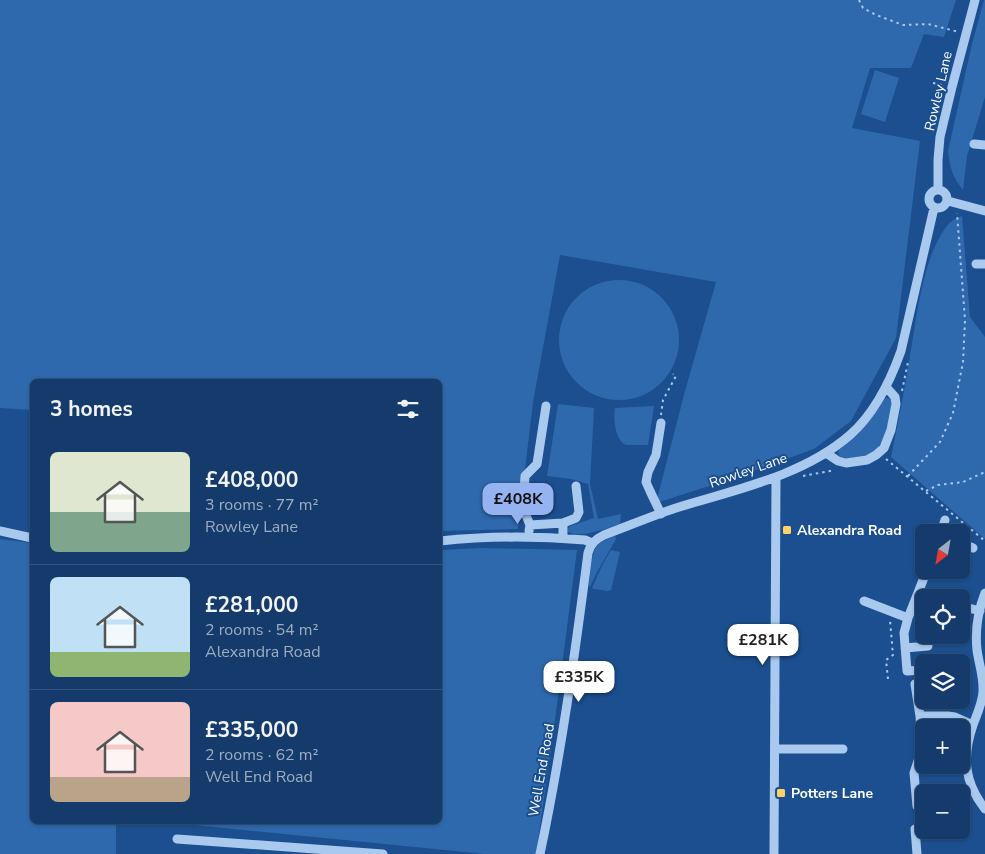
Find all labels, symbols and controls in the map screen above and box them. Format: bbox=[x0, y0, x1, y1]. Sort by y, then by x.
street label: Rowley Lane bbox=[920, 49, 957, 133]
text: 3 homes bbox=[50, 395, 133, 423]
icon: filters bbox=[394, 395, 422, 423]
street label: Rowley Lane bbox=[707, 448, 790, 493]
text: £408,000 bbox=[205, 466, 298, 494]
icon: home bbox=[90, 472, 150, 532]
pin: £408K bbox=[483, 482, 553, 525]
text: £408K bbox=[493, 488, 543, 510]
text: 3 rooms · 77 m² bbox=[205, 494, 318, 516]
text: Rowley Lane bbox=[205, 516, 298, 538]
place label: Alexandra Road bbox=[797, 521, 902, 540]
marker: Alexandra Road bbox=[781, 524, 793, 536]
north arrow bbox=[915, 524, 970, 579]
map controls bbox=[915, 524, 970, 839]
button: locate bbox=[915, 589, 970, 644]
text: £281,000 bbox=[205, 591, 298, 619]
icon: home bbox=[90, 597, 150, 657]
text: 2 rooms · 54 m² bbox=[205, 619, 318, 641]
pin: £281K bbox=[728, 624, 798, 666]
text: £281K bbox=[738, 629, 788, 651]
text: Alexandra Road bbox=[205, 641, 320, 663]
button: layers bbox=[915, 654, 970, 709]
pin: £335K bbox=[544, 660, 614, 703]
text: £335K bbox=[554, 666, 604, 688]
text: £335,000 bbox=[205, 716, 298, 744]
button: + bbox=[915, 719, 970, 774]
icon: home bbox=[90, 722, 150, 782]
street label: Well End Road bbox=[524, 722, 559, 818]
text: 2 rooms · 62 m² bbox=[205, 744, 318, 766]
text: Well End Road bbox=[205, 766, 313, 788]
place label: Potters Lane bbox=[791, 784, 873, 803]
button: − bbox=[915, 784, 970, 839]
marker: Potters Lane bbox=[775, 787, 787, 799]

